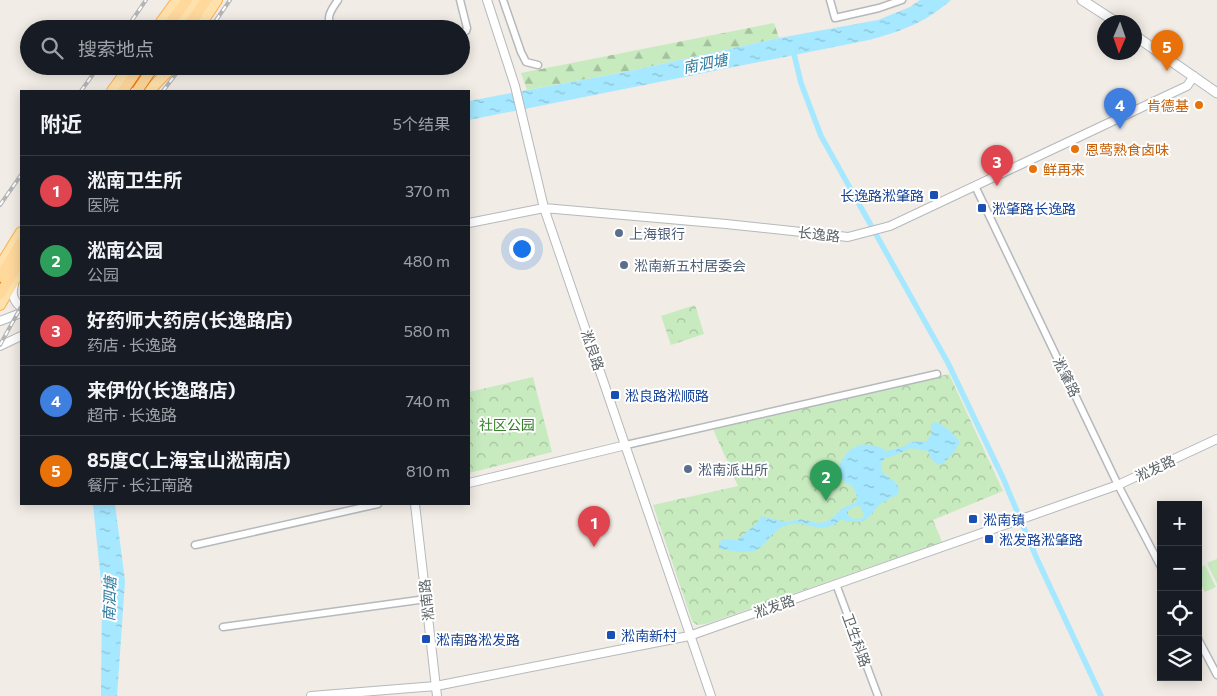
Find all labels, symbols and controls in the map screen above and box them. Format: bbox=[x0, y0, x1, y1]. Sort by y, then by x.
north arrow bbox=[1097, 15, 1142, 60]
search box bbox=[20, 20, 470, 75]
pin: 5 bbox=[1151, 30, 1183, 71]
icon: search bbox=[38, 34, 66, 62]
text: 搜索地点 bbox=[78, 37, 154, 60]
water label: 南泗塘 bbox=[681, 49, 732, 76]
pin: 4 bbox=[1104, 88, 1136, 129]
place label: 肯德基 bbox=[1147, 97, 1189, 114]
marker: 肯德基 bbox=[1193, 99, 1205, 111]
text: 附近 bbox=[40, 111, 82, 136]
text: 5个结果 bbox=[393, 114, 450, 133]
place label: 恩莺熟食卤味 bbox=[1085, 141, 1169, 158]
marker: 恩莺熟食卤味 bbox=[1069, 143, 1081, 155]
pin: 3 bbox=[981, 145, 1013, 186]
place label: 鲜再来 bbox=[1043, 161, 1085, 178]
marker: 鲜再来 bbox=[1027, 163, 1039, 175]
text: 淞南卫生所 bbox=[87, 168, 182, 191]
text: 1 bbox=[52, 181, 60, 200]
text: 370 m bbox=[405, 181, 450, 200]
place label: 长逸路淞肇路 bbox=[840, 187, 924, 204]
marker: 长逸路淞肇路 bbox=[928, 189, 940, 201]
text: 医院 bbox=[87, 195, 119, 214]
place label: 淞肇路长逸路 bbox=[992, 200, 1076, 217]
marker: 淞肇路长逸路 bbox=[976, 202, 988, 214]
street label: 长逸路 bbox=[797, 223, 841, 245]
place label: 上海银行 bbox=[629, 225, 685, 242]
marker: 上海银行 bbox=[613, 227, 625, 239]
your location bbox=[509, 236, 535, 262]
text: 淞南公园 bbox=[87, 238, 163, 261]
text: 2 bbox=[51, 251, 61, 270]
text: 480 m bbox=[403, 251, 450, 270]
place label: 淞南新五村居委会 bbox=[634, 257, 746, 274]
marker: 淞南新五村居委会 bbox=[618, 259, 630, 271]
text: 公园 bbox=[87, 265, 119, 284]
text: 好药师大药房(长逸路店) bbox=[87, 308, 293, 331]
text: 3 bbox=[51, 321, 61, 340]
text: 580 m bbox=[404, 321, 450, 340]
street label: 淞良路 bbox=[578, 327, 608, 373]
text: 药店 · 长逸路 bbox=[87, 335, 177, 354]
street label: 淞肇路 bbox=[1050, 354, 1084, 400]
text: 来伊份(长逸路店) bbox=[87, 378, 236, 401]
place label: 淞良路淞顺路 bbox=[625, 387, 709, 404]
marker: 淞良路淞顺路 bbox=[609, 389, 621, 401]
text: 4 bbox=[51, 391, 61, 410]
text: 740 m bbox=[405, 391, 450, 410]
text: 超市 · 长逸路 bbox=[87, 405, 177, 424]
park label: 社区公园 bbox=[479, 416, 535, 433]
text: 85度C(上海宝山淞南店) bbox=[87, 448, 290, 471]
street label: 淞发路 bbox=[1132, 451, 1178, 485]
pin: 2 bbox=[810, 460, 842, 501]
text: 5 bbox=[51, 461, 61, 480]
text: 810 m bbox=[406, 461, 450, 480]
place label: 淞南派出所 bbox=[698, 461, 768, 478]
marker: 淞南派出所 bbox=[682, 463, 694, 475]
text: 餐厅 · 长江南路 bbox=[87, 475, 193, 494]
map controls bbox=[1157, 501, 1202, 681]
button: + bbox=[1157, 501, 1202, 546]
pin: 1 bbox=[578, 506, 610, 547]
place label: 淞南镇 bbox=[983, 511, 1025, 528]
marker: 淞南镇 bbox=[967, 513, 979, 525]
place label: 淞发路淞肇路 bbox=[999, 531, 1083, 548]
marker: 淞发路淞肇路 bbox=[983, 533, 995, 545]
button: − bbox=[1157, 546, 1202, 591]
water label: 南泗塘 bbox=[99, 573, 119, 622]
street label: 淞南路 bbox=[415, 578, 437, 622]
street label: 淞发路 bbox=[751, 591, 797, 621]
button: locate bbox=[1157, 591, 1202, 636]
street label: 卫生科路 bbox=[839, 611, 875, 669]
place label: 淞南新村 bbox=[621, 627, 677, 644]
marker: 淞南新村 bbox=[605, 629, 617, 641]
place label: 淞南路淞发路 bbox=[436, 631, 520, 648]
marker: 淞南路淞发路 bbox=[420, 633, 432, 645]
button: layers bbox=[1157, 636, 1202, 681]

